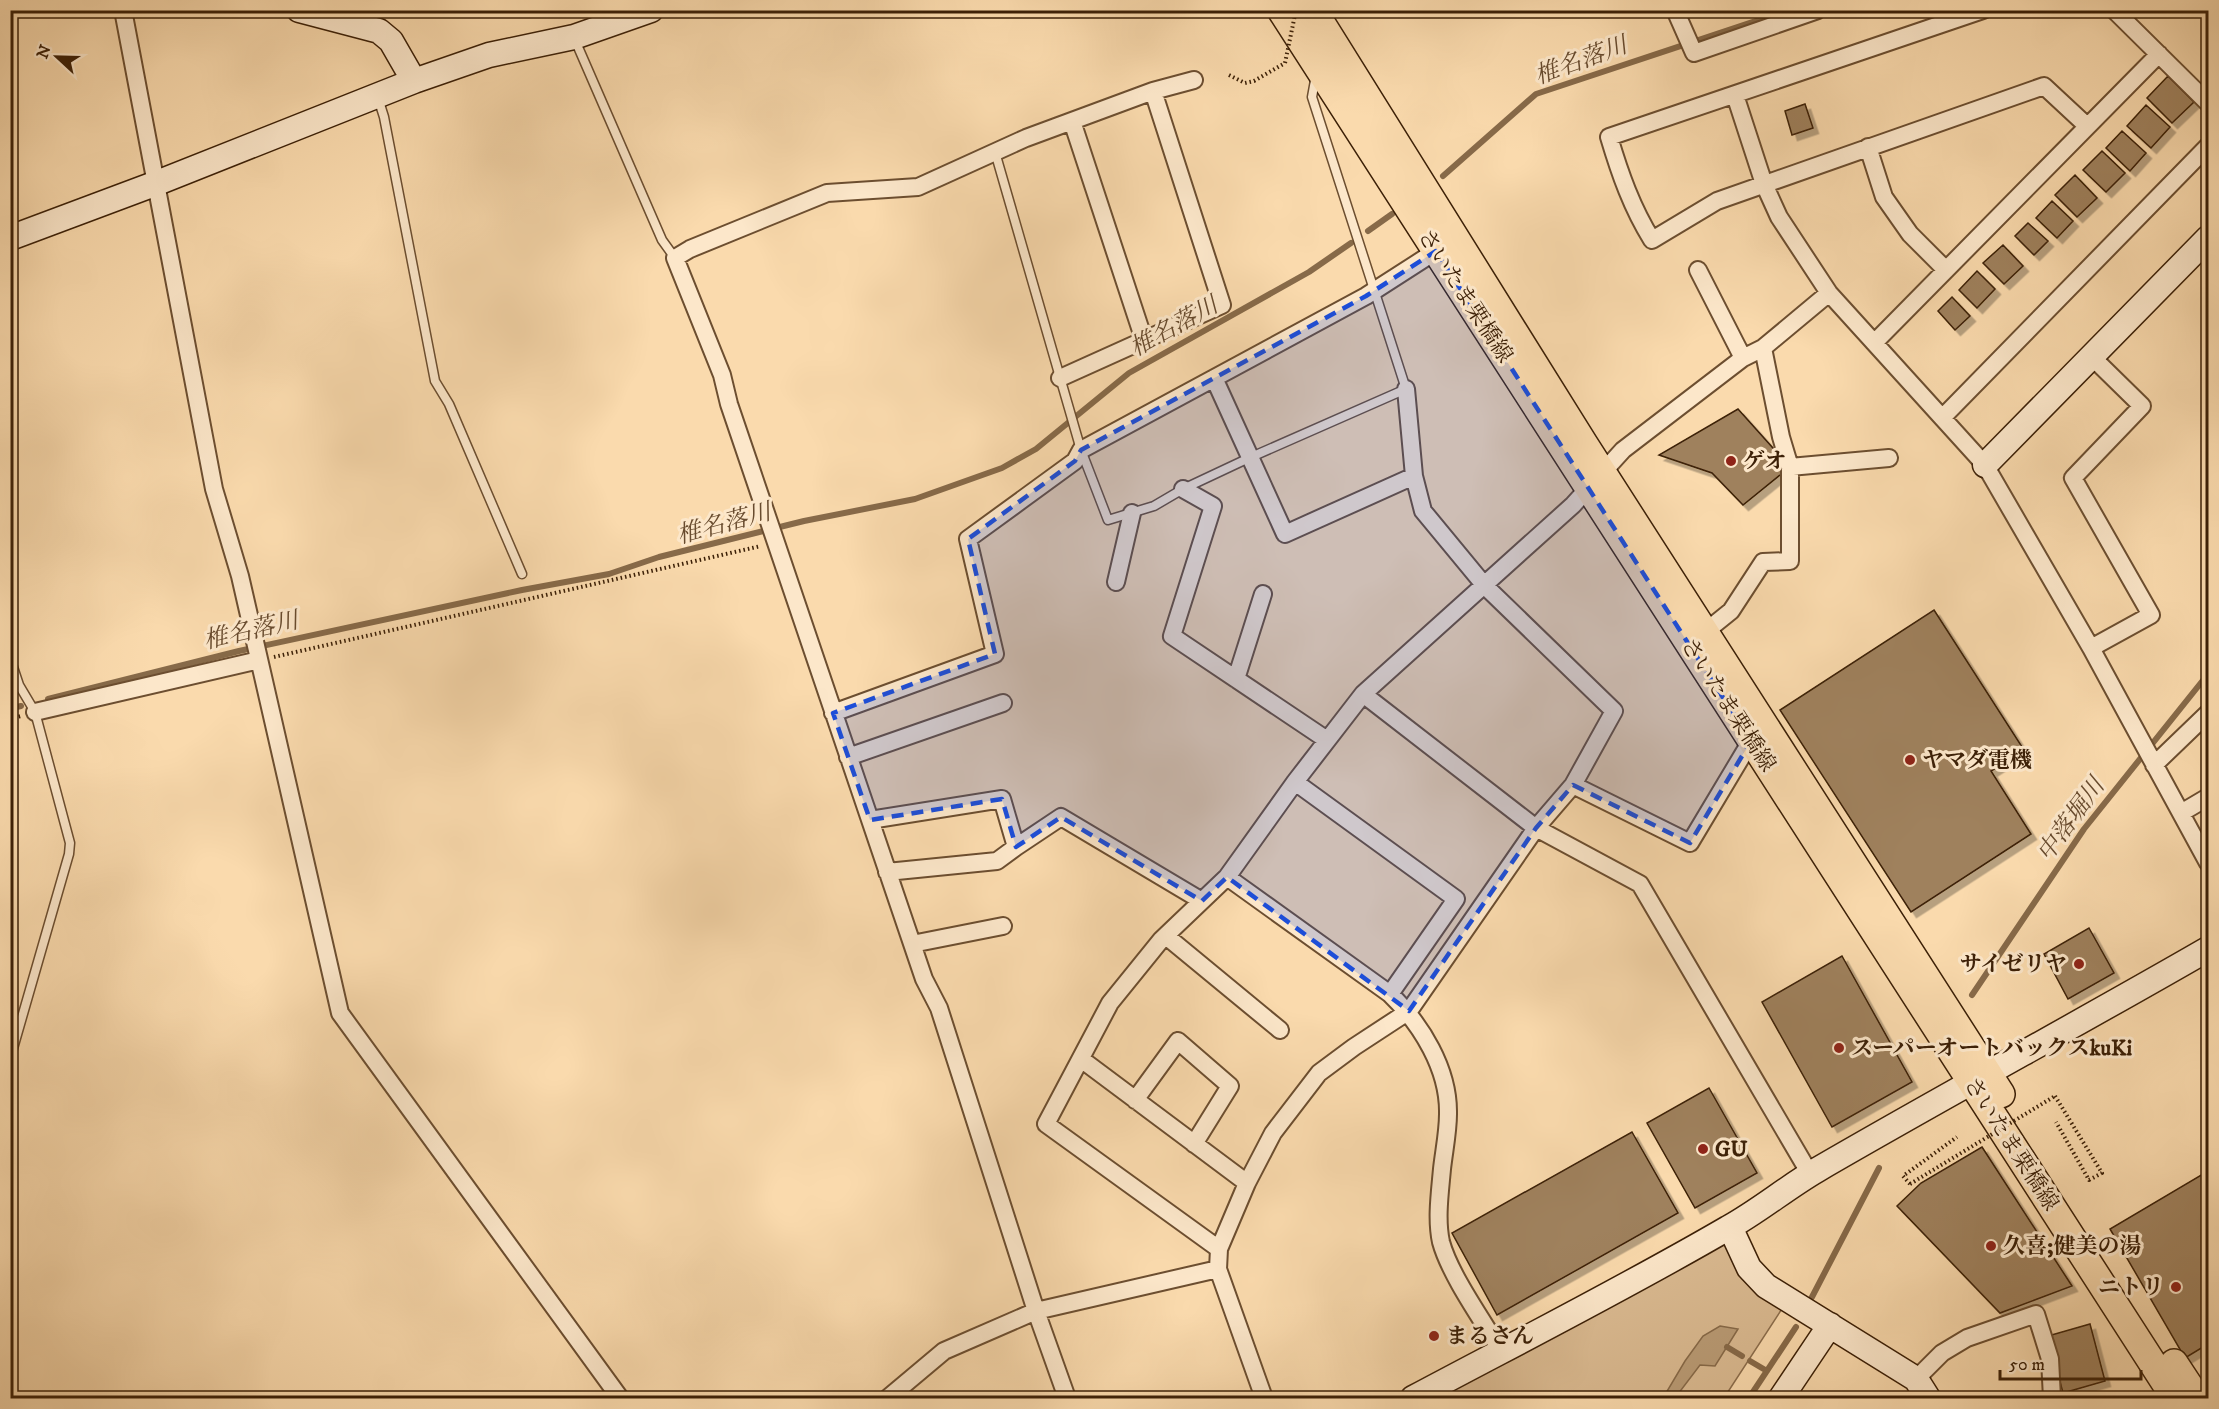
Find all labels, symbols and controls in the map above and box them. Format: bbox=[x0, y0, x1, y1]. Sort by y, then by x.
north arrow bbox=[27, 27, 87, 87]
water label: 椎名落川 bbox=[1531, 29, 1634, 92]
text: N bbox=[32, 42, 56, 62]
street label: さいたま栗橋線 bbox=[1412, 224, 1518, 368]
water label: 椎名落川 bbox=[1125, 289, 1226, 363]
place label: ゲオ bbox=[1743, 448, 1787, 475]
marker: ゲオ bbox=[1724, 454, 1738, 468]
water label: 椎名落川 bbox=[674, 496, 777, 551]
water label: 椎名落川 bbox=[201, 605, 304, 656]
street label: さいたま栗橋線 bbox=[1675, 633, 1781, 777]
place label: ヤマダ電機 bbox=[1922, 747, 2032, 774]
marker: ヤマダ電機 bbox=[1903, 753, 1917, 767]
water label: 中落堀川 bbox=[2031, 770, 2113, 868]
place label: サイゼリヤ bbox=[1960, 951, 2067, 978]
marker: サイゼリヤ bbox=[2072, 957, 2086, 971]
place label: スーパーオートバックスkuKi bbox=[1851, 1035, 2133, 1062]
marker: スーパーオートバックスkuKi bbox=[1832, 1041, 1846, 1055]
street label: さいたま栗橋線 bbox=[1958, 1072, 2064, 1216]
place label: GU bbox=[1715, 1136, 1747, 1163]
marker: GU bbox=[1696, 1142, 1710, 1156]
place label: 久喜;健美の湯 bbox=[2003, 1233, 2142, 1260]
marker: 久喜;健美の湯 bbox=[1984, 1239, 1998, 1253]
place label: ニトリ bbox=[2098, 1274, 2164, 1301]
marker: ニトリ bbox=[2169, 1280, 2183, 1294]
place label: まるさん bbox=[1446, 1323, 1534, 1350]
marker: まるさん bbox=[1427, 1329, 1441, 1343]
scale bar bbox=[2000, 1343, 2141, 1381]
text: 50 m bbox=[2009, 1354, 2045, 1376]

